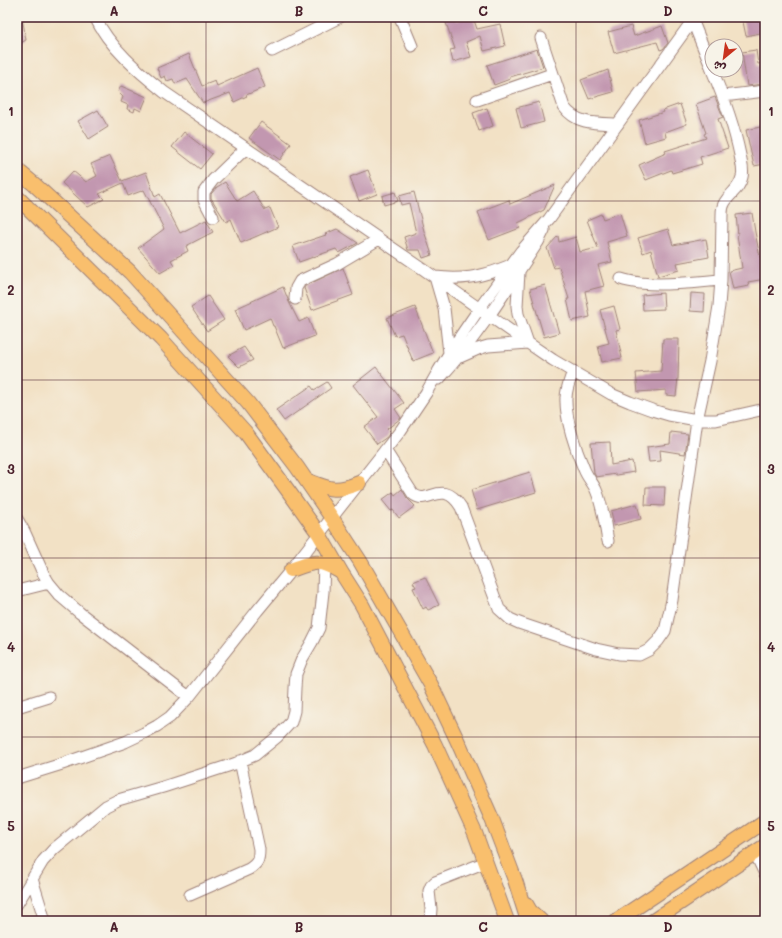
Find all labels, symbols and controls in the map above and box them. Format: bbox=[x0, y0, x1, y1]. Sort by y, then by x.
text: A bbox=[109, 2, 119, 19]
text: B bbox=[295, 2, 304, 19]
text: C bbox=[478, 2, 488, 19]
text: D bbox=[663, 2, 673, 19]
north arrow bbox=[704, 38, 744, 78]
text: ش bbox=[710, 58, 728, 77]
text: 1 bbox=[8, 102, 14, 119]
text: 1 bbox=[768, 102, 774, 119]
text: 2 bbox=[7, 281, 15, 298]
text: 2 bbox=[767, 281, 775, 298]
text: 3 bbox=[7, 460, 15, 477]
text: 3 bbox=[767, 460, 775, 477]
text: 4 bbox=[7, 638, 15, 655]
text: 4 bbox=[767, 638, 775, 655]
text: 5 bbox=[7, 817, 15, 834]
text: 5 bbox=[767, 817, 775, 834]
text: A bbox=[109, 918, 119, 935]
text: B bbox=[295, 918, 304, 935]
text: C bbox=[478, 918, 488, 935]
text: D bbox=[663, 918, 673, 935]

